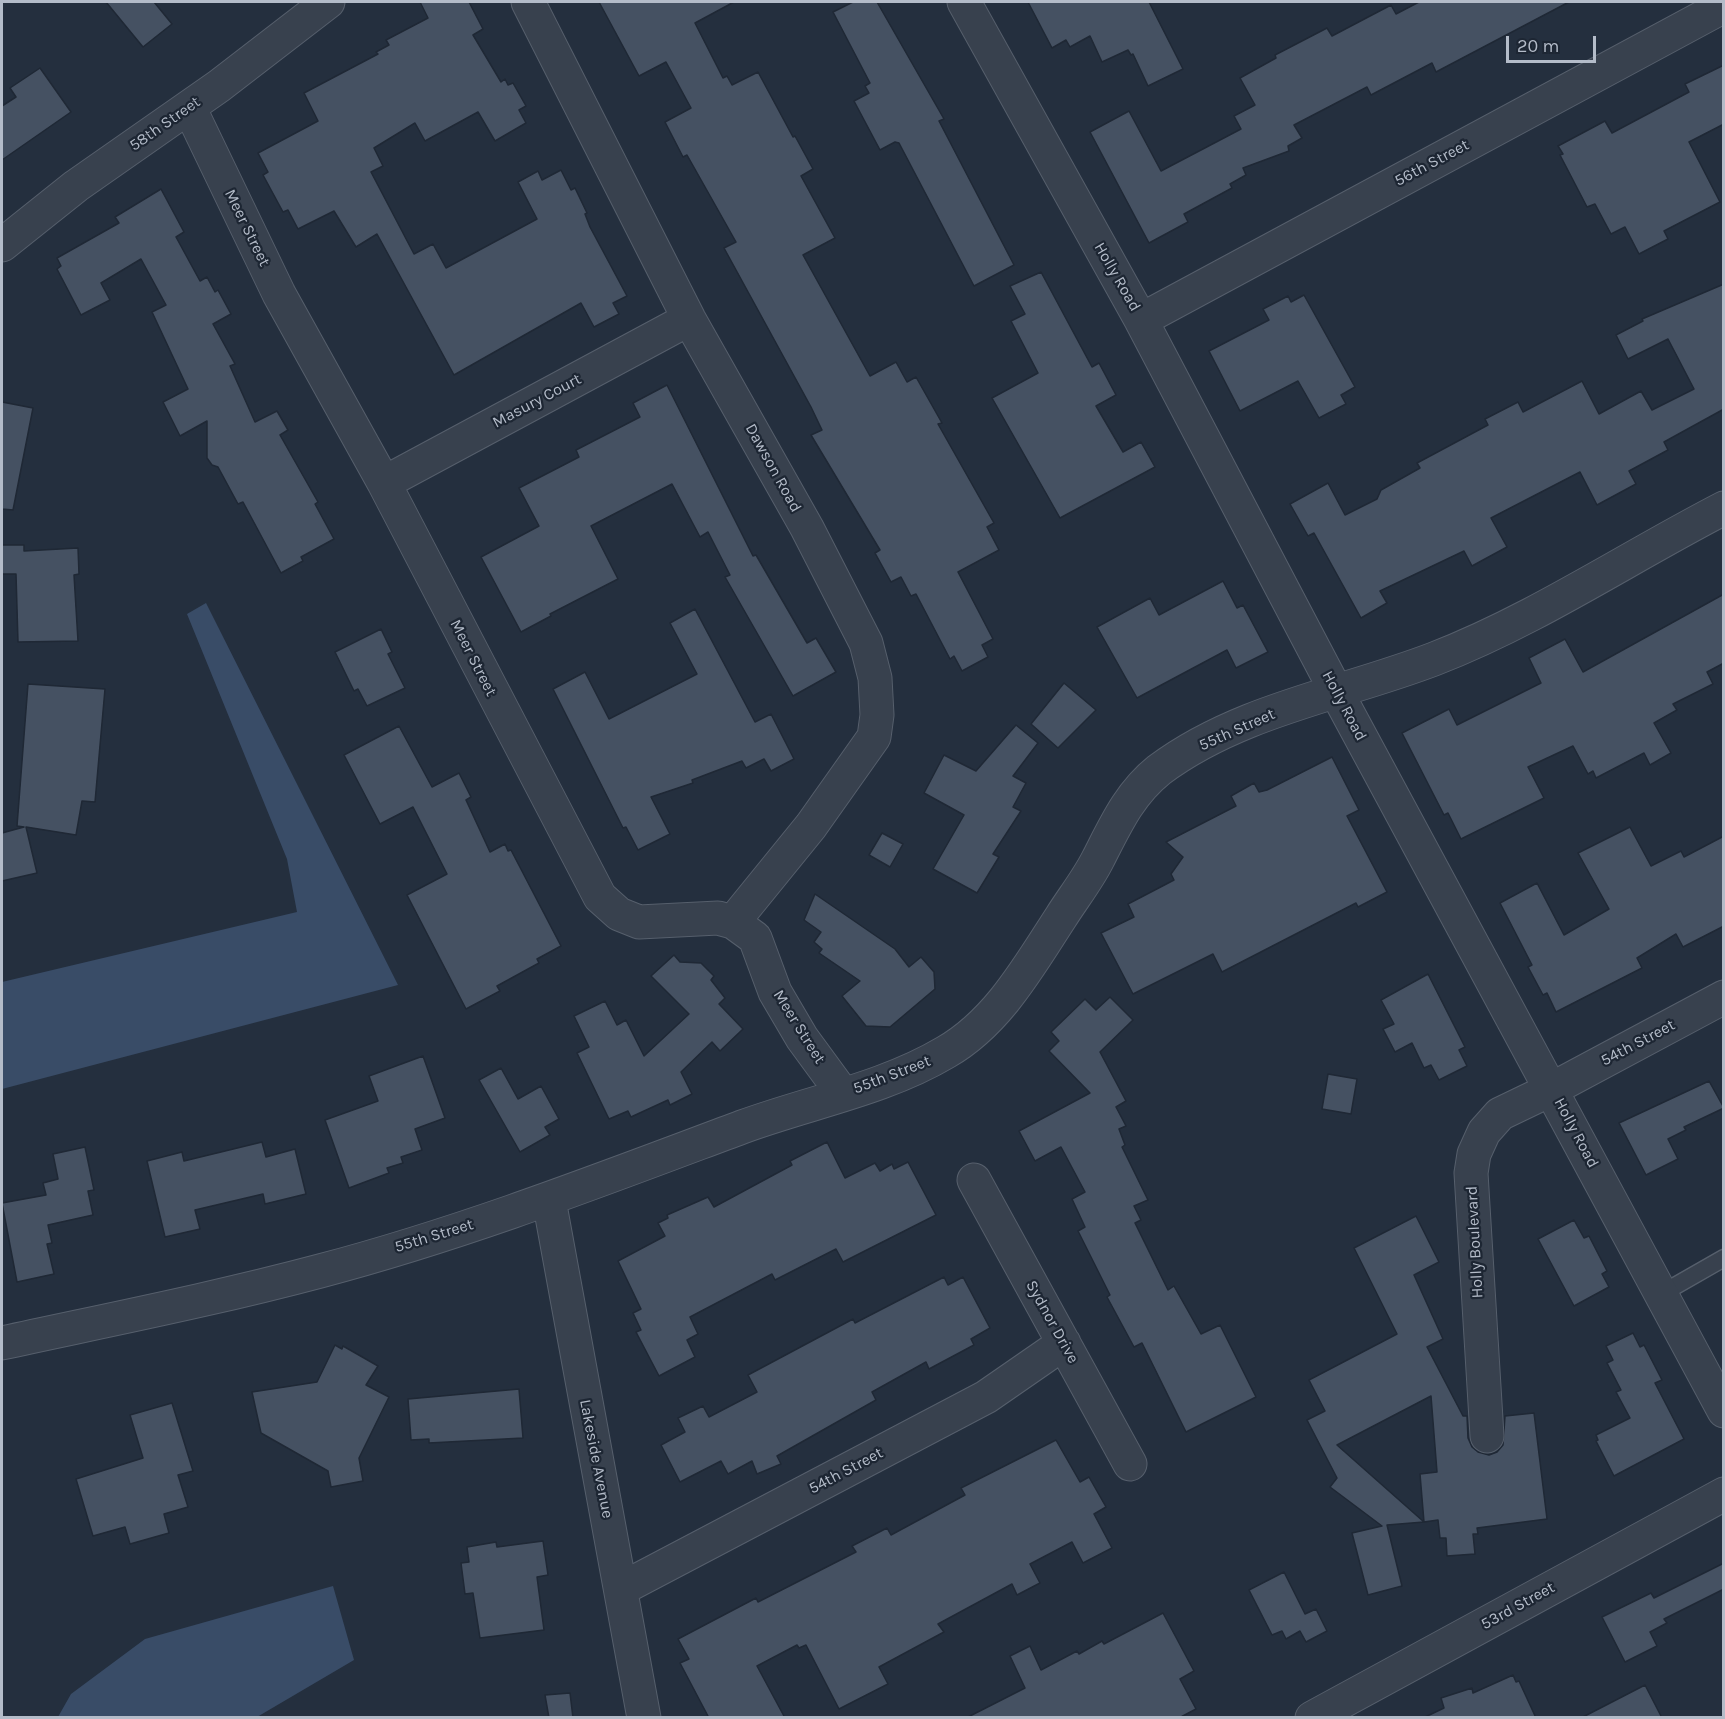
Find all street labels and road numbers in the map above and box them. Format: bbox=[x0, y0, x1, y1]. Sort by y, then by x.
street label: 58th Street bbox=[126, 93, 204, 155]
street label: 56th Street bbox=[1391, 135, 1473, 191]
street label: Meer Street bbox=[220, 186, 274, 270]
street label: Holly Road bbox=[1090, 239, 1144, 315]
street label: Masury Court bbox=[489, 370, 585, 432]
street label: Dawson Road bbox=[741, 420, 805, 516]
street label: Meer Street bbox=[445, 616, 501, 700]
street label: Holly Road bbox=[1318, 668, 1370, 744]
street label: 55th Street bbox=[1196, 705, 1278, 755]
street label: Meer Street bbox=[769, 987, 829, 1067]
street label: 54th Street bbox=[1598, 1015, 1678, 1071]
street label: 55th Street bbox=[851, 1051, 933, 1099]
street label: Holly Road bbox=[1550, 1095, 1602, 1171]
street label: Holly Boulevard bbox=[1462, 1185, 1488, 1299]
street label: 55th Street bbox=[392, 1215, 476, 1257]
street label: Sydnor Drive bbox=[1021, 1277, 1083, 1367]
street label: Lakeside Avenue bbox=[575, 1398, 617, 1520]
street label: 54th Street bbox=[806, 1443, 886, 1499]
street label: 53rd Street bbox=[1478, 1578, 1558, 1634]

